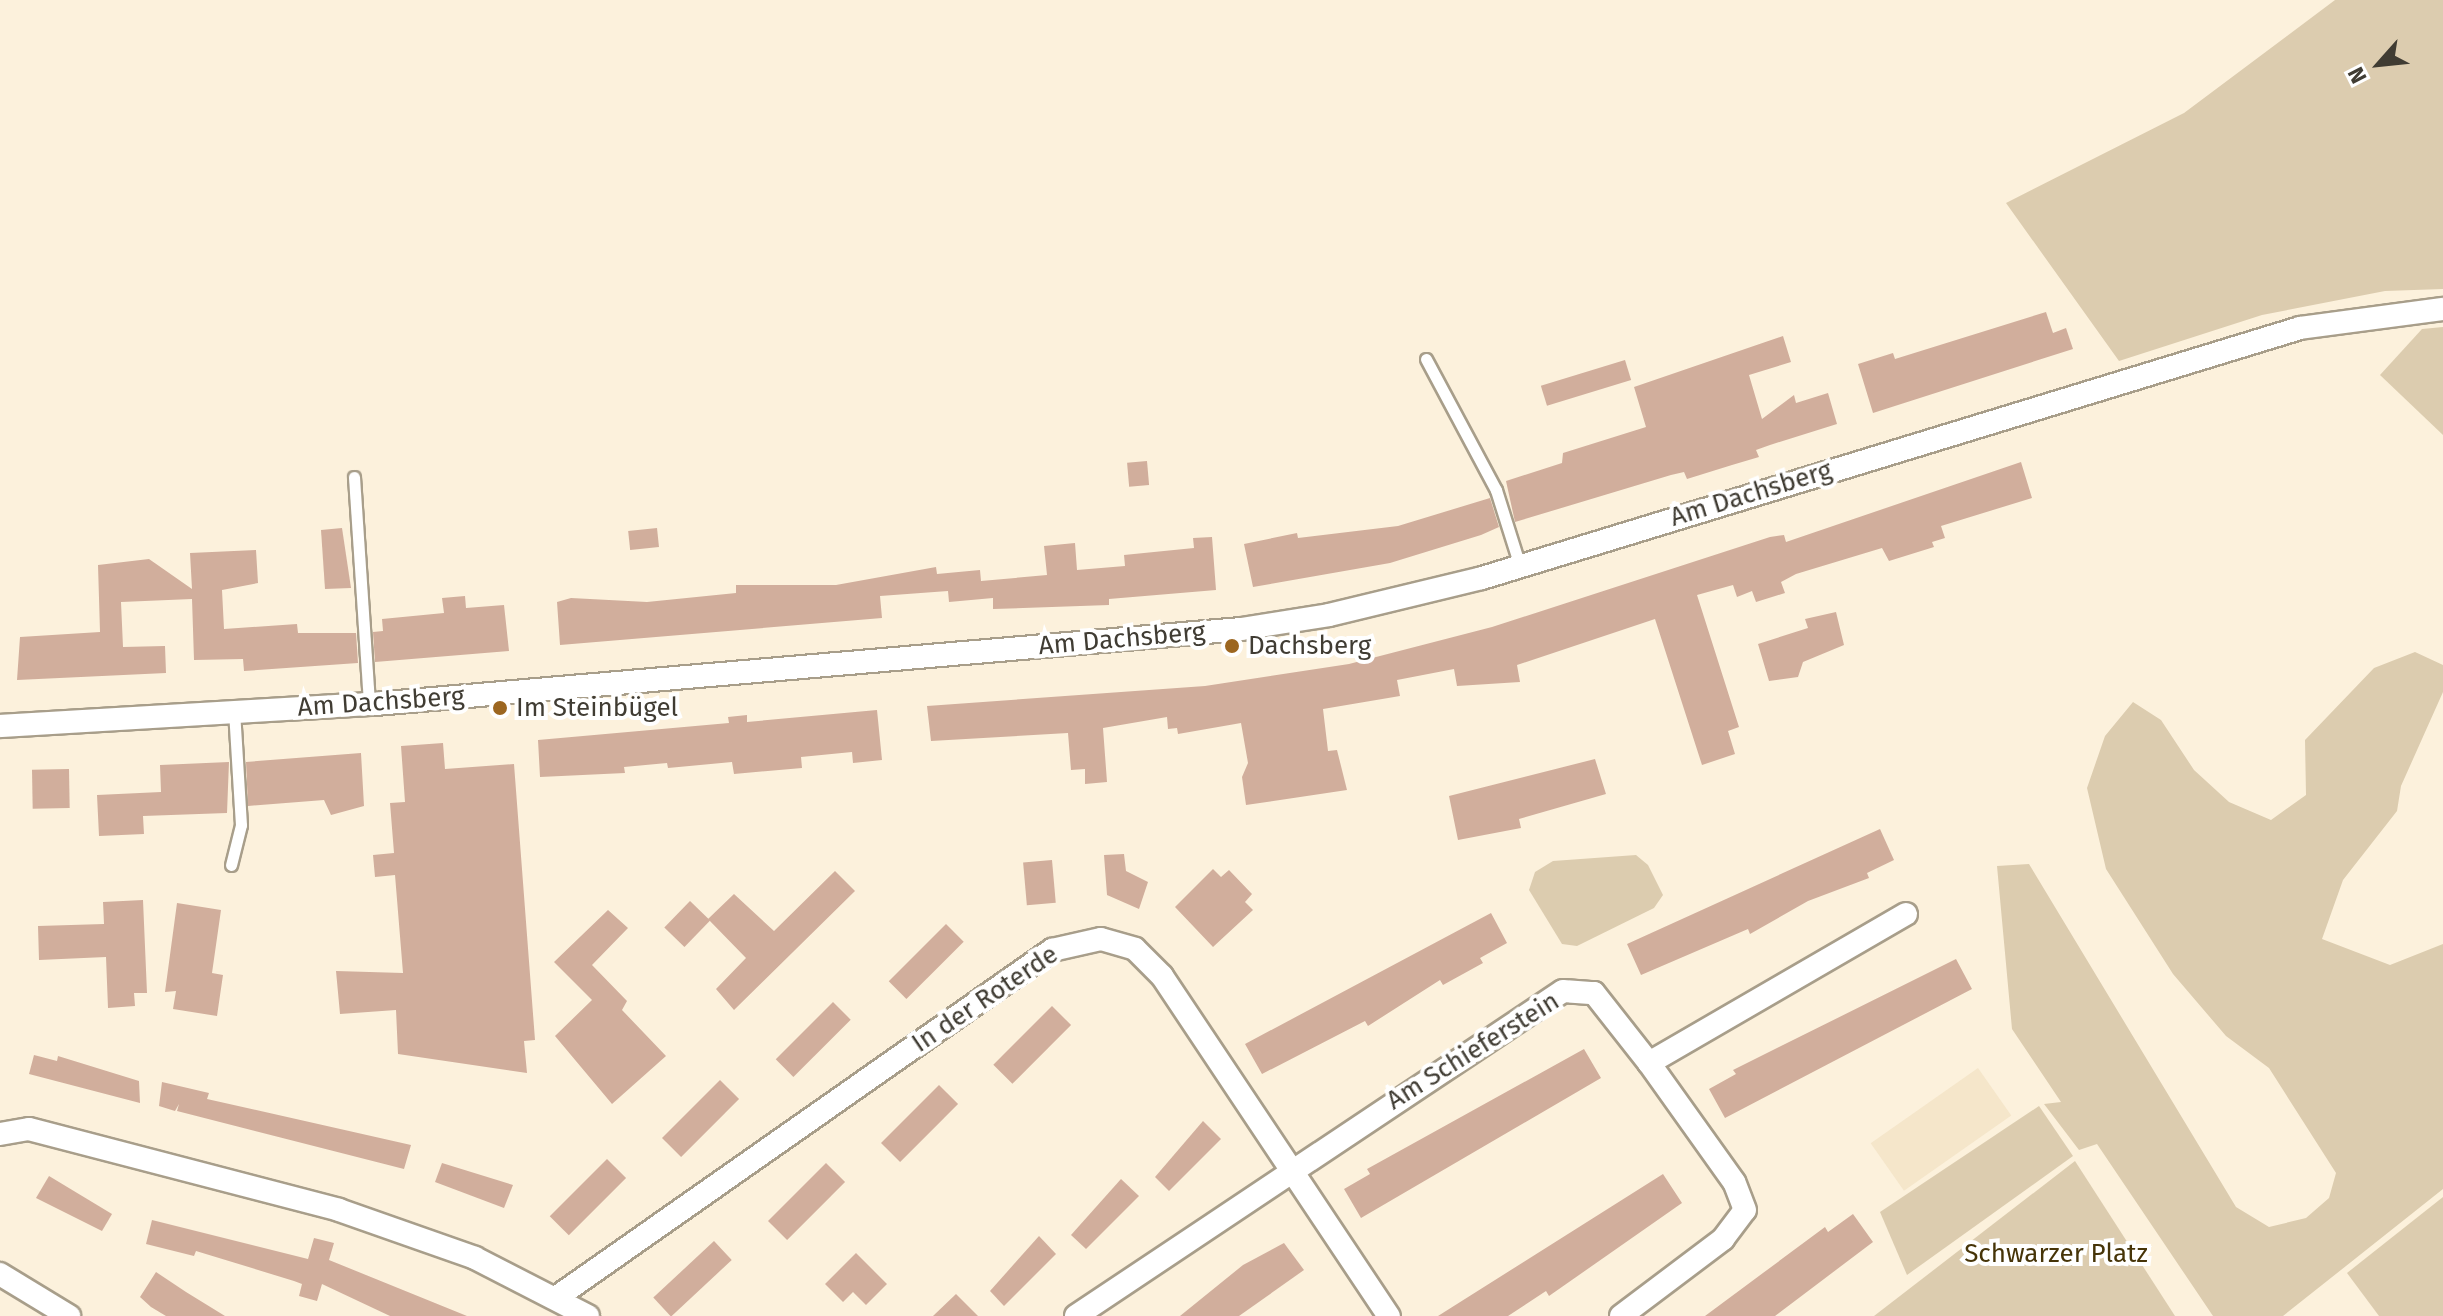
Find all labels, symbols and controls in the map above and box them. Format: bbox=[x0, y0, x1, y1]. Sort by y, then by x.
north arrow bbox=[2339, 24, 2419, 104]
text: N bbox=[2342, 62, 2373, 88]
street label: Am Dachsberg bbox=[1666, 455, 1836, 533]
street label: Am Dachsberg bbox=[1037, 616, 1207, 662]
place label: Dachsberg bbox=[1248, 630, 1371, 662]
marker: Dachsberg bbox=[1223, 637, 1241, 655]
street label: Am Dachsberg bbox=[296, 681, 466, 723]
place label: Im Steinbügel bbox=[516, 692, 678, 724]
marker: Im Steinbügel bbox=[491, 699, 509, 717]
street label: In der Roterde bbox=[906, 939, 1064, 1059]
street label: Am Schieferstein bbox=[1381, 985, 1565, 1117]
park label: Schwarzer Platz bbox=[1964, 1238, 2148, 1270]

